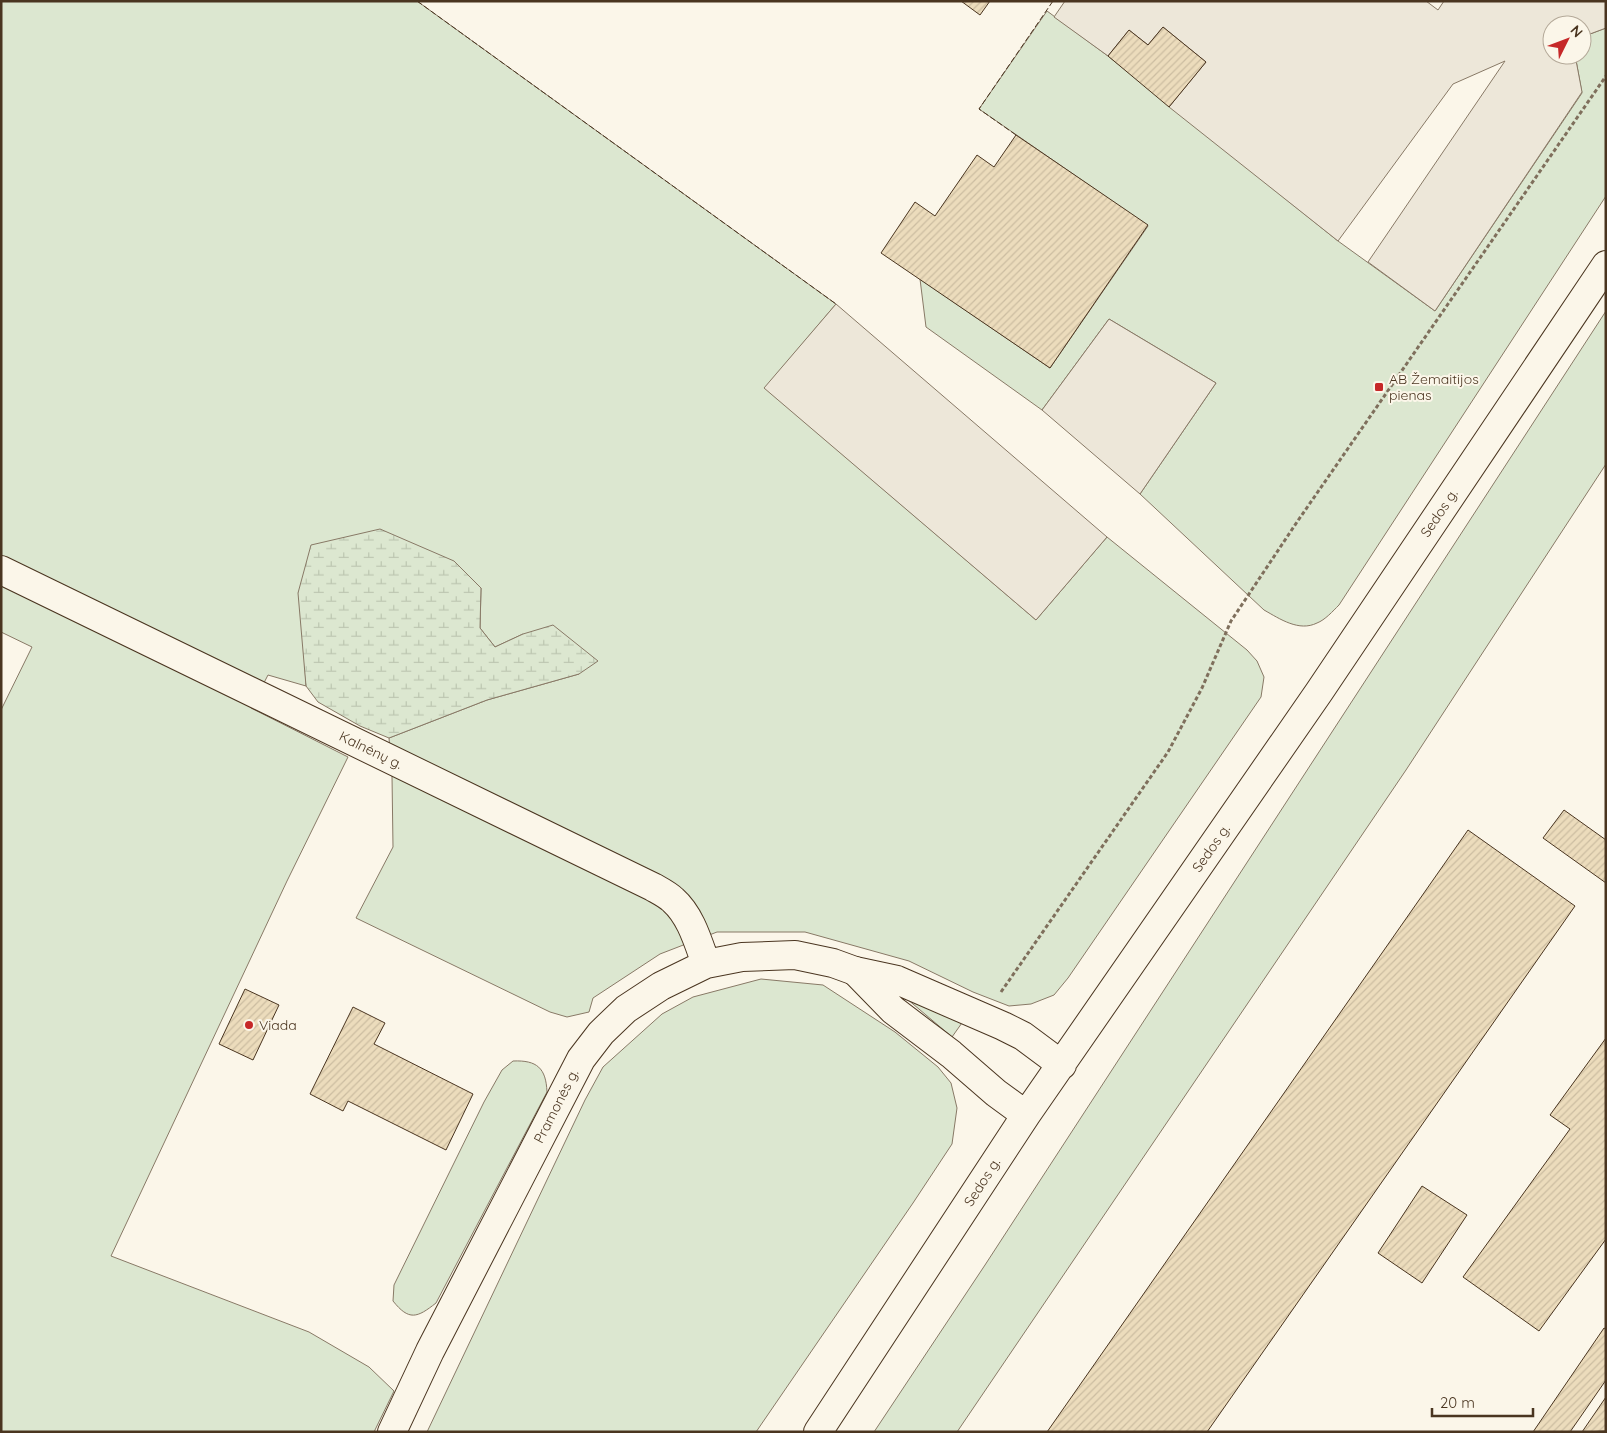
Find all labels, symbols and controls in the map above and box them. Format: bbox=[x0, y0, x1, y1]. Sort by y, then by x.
north arrow bbox=[1542, 15, 1592, 65]
text: N bbox=[1567, 21, 1587, 41]
place label: AB Žemaitijos pienas bbox=[1389, 370, 1479, 404]
marker: AB Žemaitijos pienas bbox=[1373, 381, 1385, 393]
street label: Sedos g. bbox=[1416, 485, 1462, 541]
street label: Kalnėnų g. bbox=[336, 727, 406, 773]
street label: Sedos g. bbox=[1188, 821, 1234, 875]
place label: Viada bbox=[259, 1016, 297, 1034]
marker: Viada bbox=[243, 1019, 255, 1031]
street label: Pramonės g. bbox=[530, 1066, 582, 1146]
street label: Sedos g. bbox=[960, 1154, 1004, 1210]
scale bar bbox=[1432, 1386, 1533, 1418]
text: 20 m bbox=[1440, 1393, 1475, 1412]

